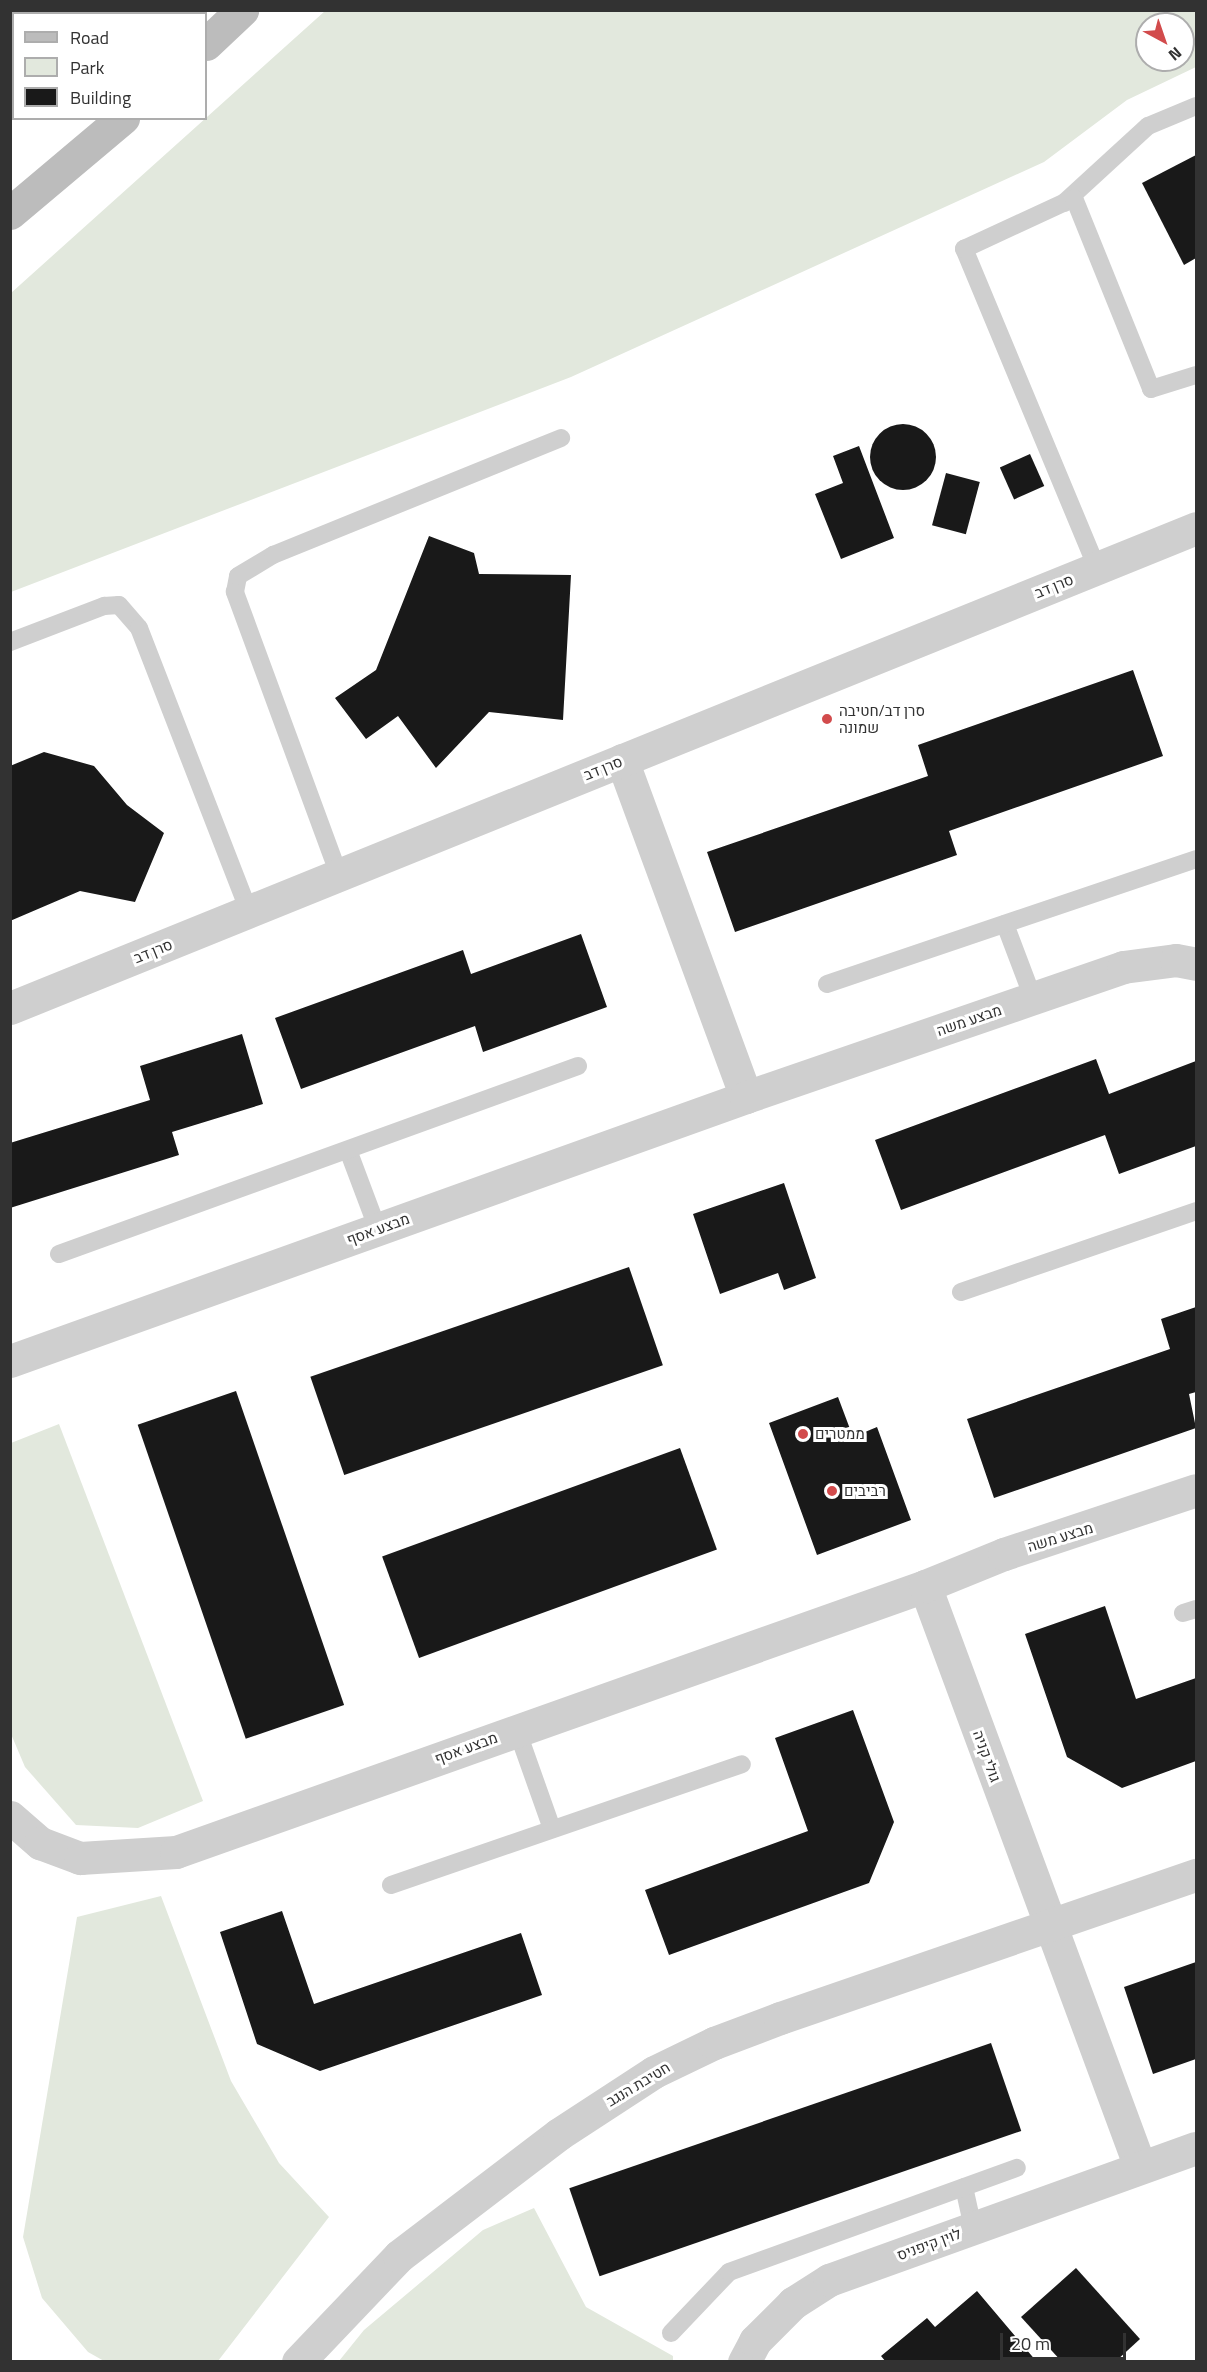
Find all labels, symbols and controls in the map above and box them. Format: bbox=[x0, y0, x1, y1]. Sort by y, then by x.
legend bbox=[12, 12, 207, 120]
north arrow bbox=[1135, 12, 1195, 72]
text: Road bbox=[70, 24, 109, 51]
text: N bbox=[1163, 41, 1187, 67]
text: Park bbox=[70, 54, 104, 81]
text: Building bbox=[70, 84, 131, 111]
street label: סרן דב bbox=[1032, 570, 1076, 602]
place label: סרן דב/חטיבה שמונה bbox=[839, 701, 925, 736]
marker: סרן דב/חטיבה שמונה bbox=[820, 712, 834, 726]
street label: סרן דב bbox=[581, 752, 625, 784]
street label: סרן דב bbox=[131, 935, 175, 967]
street label: מבצע משה bbox=[934, 1000, 1004, 1040]
street label: מבצע אסף bbox=[344, 1209, 412, 1249]
place label: ממטרים bbox=[815, 1425, 865, 1443]
marker: ממטרים bbox=[796, 1427, 810, 1441]
place label: רביבים bbox=[844, 1482, 886, 1500]
marker: רביבים bbox=[825, 1484, 839, 1498]
street label: מבצע משה bbox=[1025, 1518, 1095, 1556]
street label: מבצע אסף bbox=[432, 1728, 500, 1768]
street label: גולי קניה bbox=[969, 1728, 1005, 1784]
street label: חטיבת הנגב bbox=[603, 2058, 673, 2110]
street label: לוין קיפניס bbox=[894, 2224, 964, 2264]
scale bar bbox=[1003, 2321, 1129, 2359]
text: 20 m bbox=[1011, 2330, 1050, 2357]

